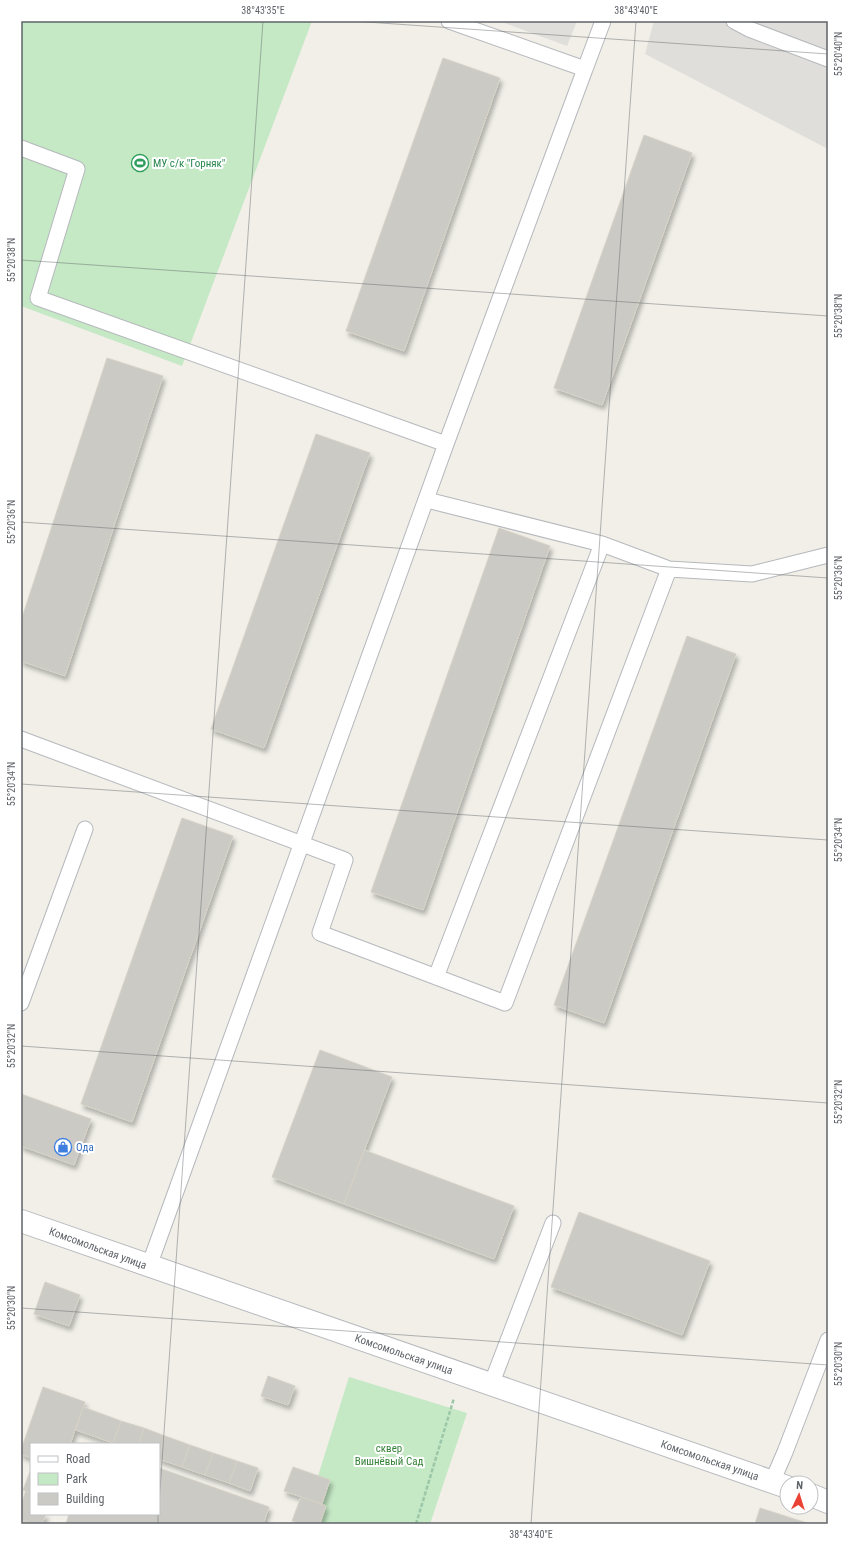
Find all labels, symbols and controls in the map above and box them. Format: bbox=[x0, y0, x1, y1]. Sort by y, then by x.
text: 38°43'35"E bbox=[241, 5, 285, 16]
text: 38°43'40"E bbox=[614, 5, 658, 16]
text: 55°20'40"N bbox=[833, 32, 844, 76]
sports icon: МУ с/к "Горняк" bbox=[130, 153, 150, 173]
place label: МУ с/к "Горняк" bbox=[153, 157, 225, 170]
text: 55°20'38"N bbox=[6, 238, 17, 282]
text: 55°20'38"N bbox=[833, 294, 844, 338]
text: 55°20'36"N bbox=[6, 500, 17, 544]
text: 55°20'36"N bbox=[833, 556, 844, 600]
text: 55°20'34"N bbox=[6, 762, 17, 806]
text: 55°20'34"N bbox=[833, 818, 844, 862]
text: 55°20'32"N bbox=[6, 1024, 17, 1068]
text: 55°20'32"N bbox=[833, 1080, 844, 1124]
shop icon: Ода bbox=[53, 1137, 73, 1157]
place label: Ода bbox=[76, 1141, 94, 1154]
street label: Комсомольская улица bbox=[47, 1225, 148, 1272]
text: 55°20'30"N bbox=[6, 1286, 17, 1330]
street label: Комсомольская улица bbox=[353, 1332, 455, 1377]
text: 55°20'30"N bbox=[833, 1342, 844, 1386]
street label: Комсомольская улица bbox=[659, 1438, 761, 1483]
park label: сквер Вишнёвый Сад bbox=[355, 1442, 423, 1468]
legend bbox=[30, 1443, 160, 1515]
text: Road bbox=[66, 1452, 90, 1466]
text: Park bbox=[66, 1472, 88, 1486]
north arrow bbox=[779, 1475, 819, 1515]
text: N bbox=[796, 1479, 804, 1492]
text: Building bbox=[66, 1492, 104, 1506]
text: 38°43'40"E bbox=[509, 1529, 553, 1540]

